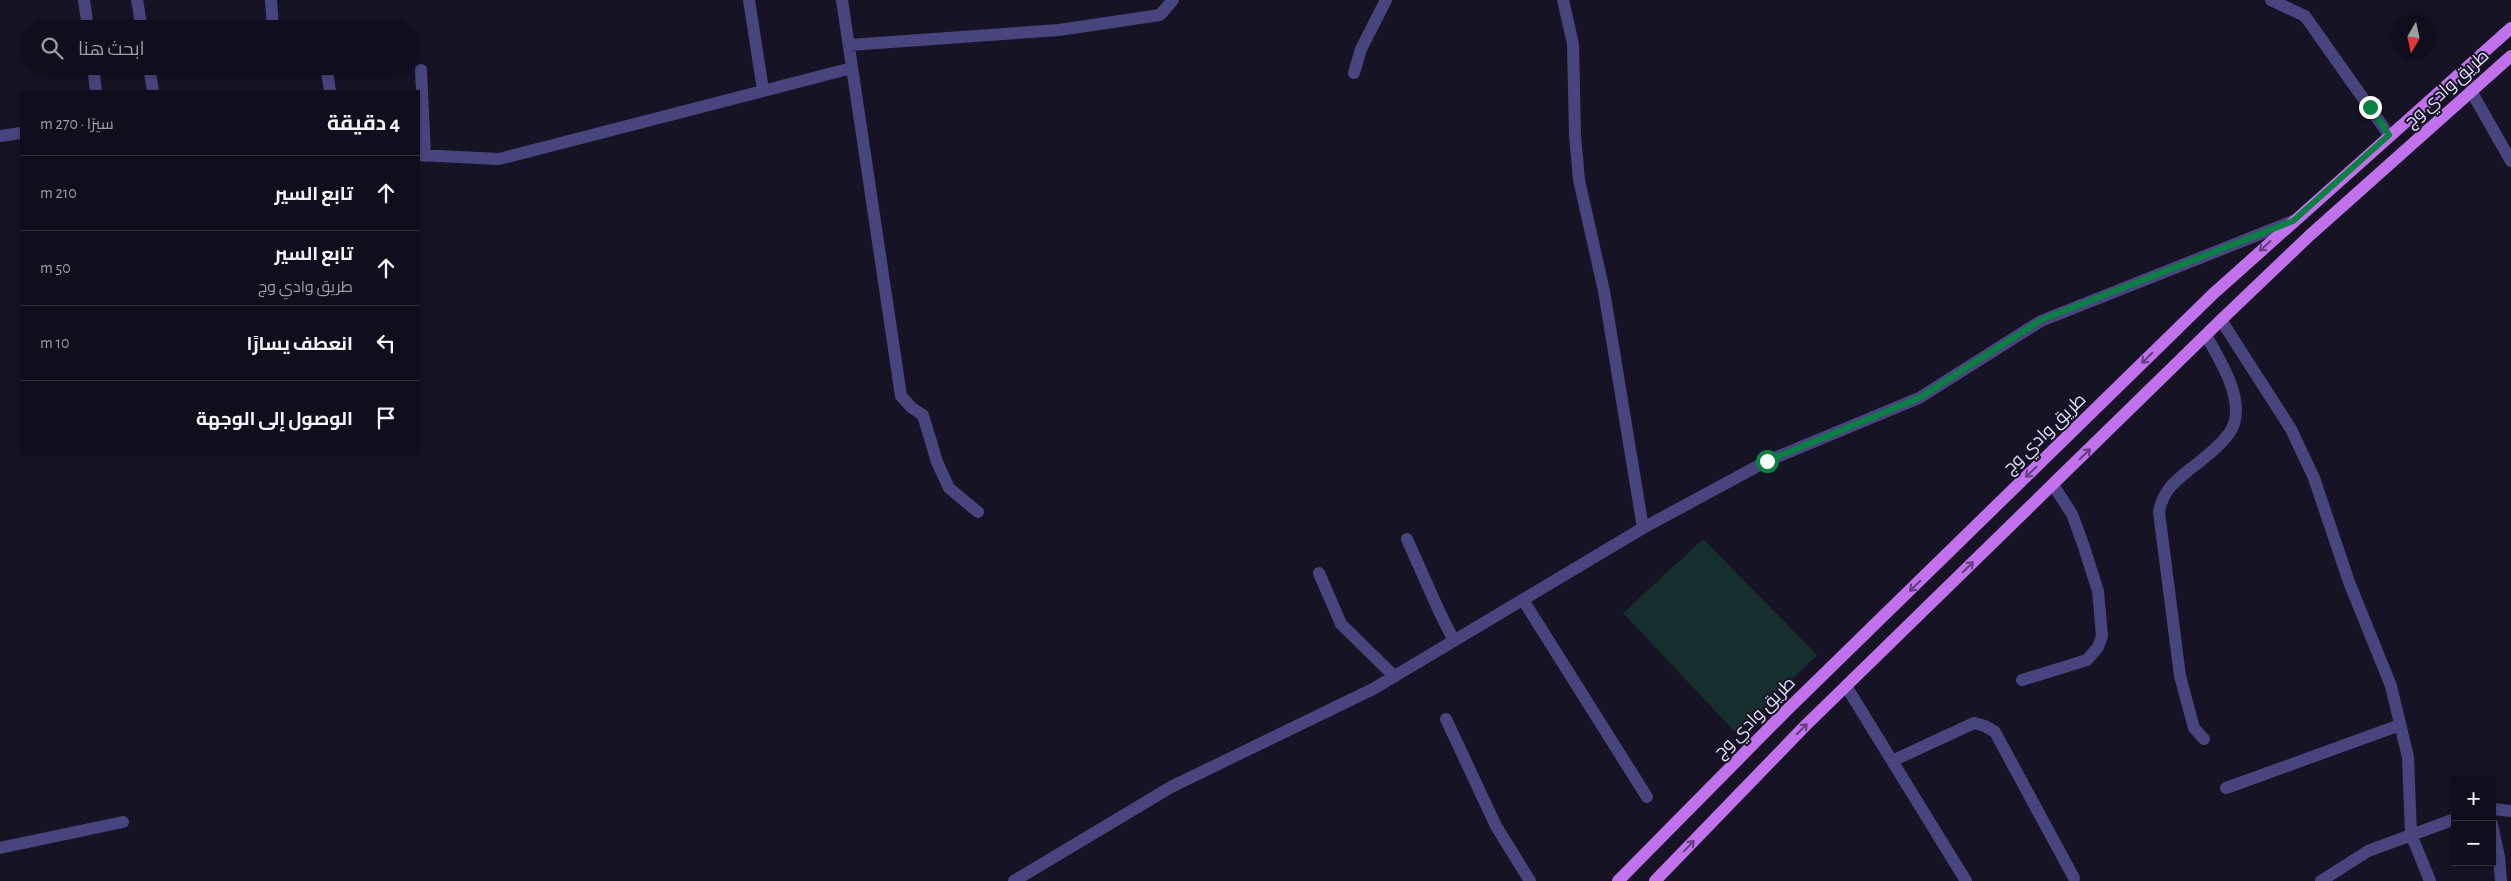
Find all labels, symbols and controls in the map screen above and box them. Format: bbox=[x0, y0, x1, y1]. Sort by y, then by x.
north arrow bbox=[2391, 15, 2436, 60]
search box bbox=[20, 20, 420, 75]
icon: search bbox=[38, 34, 66, 62]
text: ابحث هنا bbox=[78, 40, 145, 59]
street label: طريق وادي وج bbox=[2401, 47, 2495, 134]
route end bbox=[2359, 96, 2382, 119]
text: 4 دقيقة bbox=[327, 113, 400, 134]
text: سيرًا · 270 m bbox=[40, 116, 114, 132]
icon: ahead bbox=[372, 179, 400, 207]
text: 210 m bbox=[40, 185, 77, 201]
text: تابع السير bbox=[275, 185, 353, 204]
one-way arrow bbox=[2258, 240, 2271, 252]
text: تابع السير bbox=[275, 245, 353, 264]
icon: ahead bbox=[372, 254, 400, 282]
text: 50 m bbox=[40, 260, 71, 276]
text: طريق وادي وج bbox=[258, 279, 353, 295]
icon: left bbox=[372, 329, 400, 357]
text: 10 m bbox=[40, 335, 69, 351]
text: انعطف يسارًا bbox=[247, 335, 353, 354]
one-way arrow bbox=[2141, 352, 2153, 364]
street label: طريق وادي وج bbox=[2000, 390, 2092, 480]
icon: arrive bbox=[372, 404, 400, 432]
text: الوصول إلى الوجهة bbox=[196, 410, 353, 429]
one-way arrow bbox=[2078, 448, 2090, 460]
route start bbox=[1756, 450, 1779, 473]
one-way arrow bbox=[2025, 466, 2037, 478]
one-way arrow bbox=[1962, 561, 1975, 573]
one-way arrow bbox=[1909, 580, 1921, 592]
street label: طريق وادي وج bbox=[1711, 674, 1802, 765]
one-way arrow bbox=[1796, 723, 1808, 736]
map controls bbox=[2451, 776, 2496, 866]
button: + bbox=[2451, 776, 2496, 821]
button: − bbox=[2451, 821, 2496, 866]
one-way arrow bbox=[1683, 840, 1695, 852]

